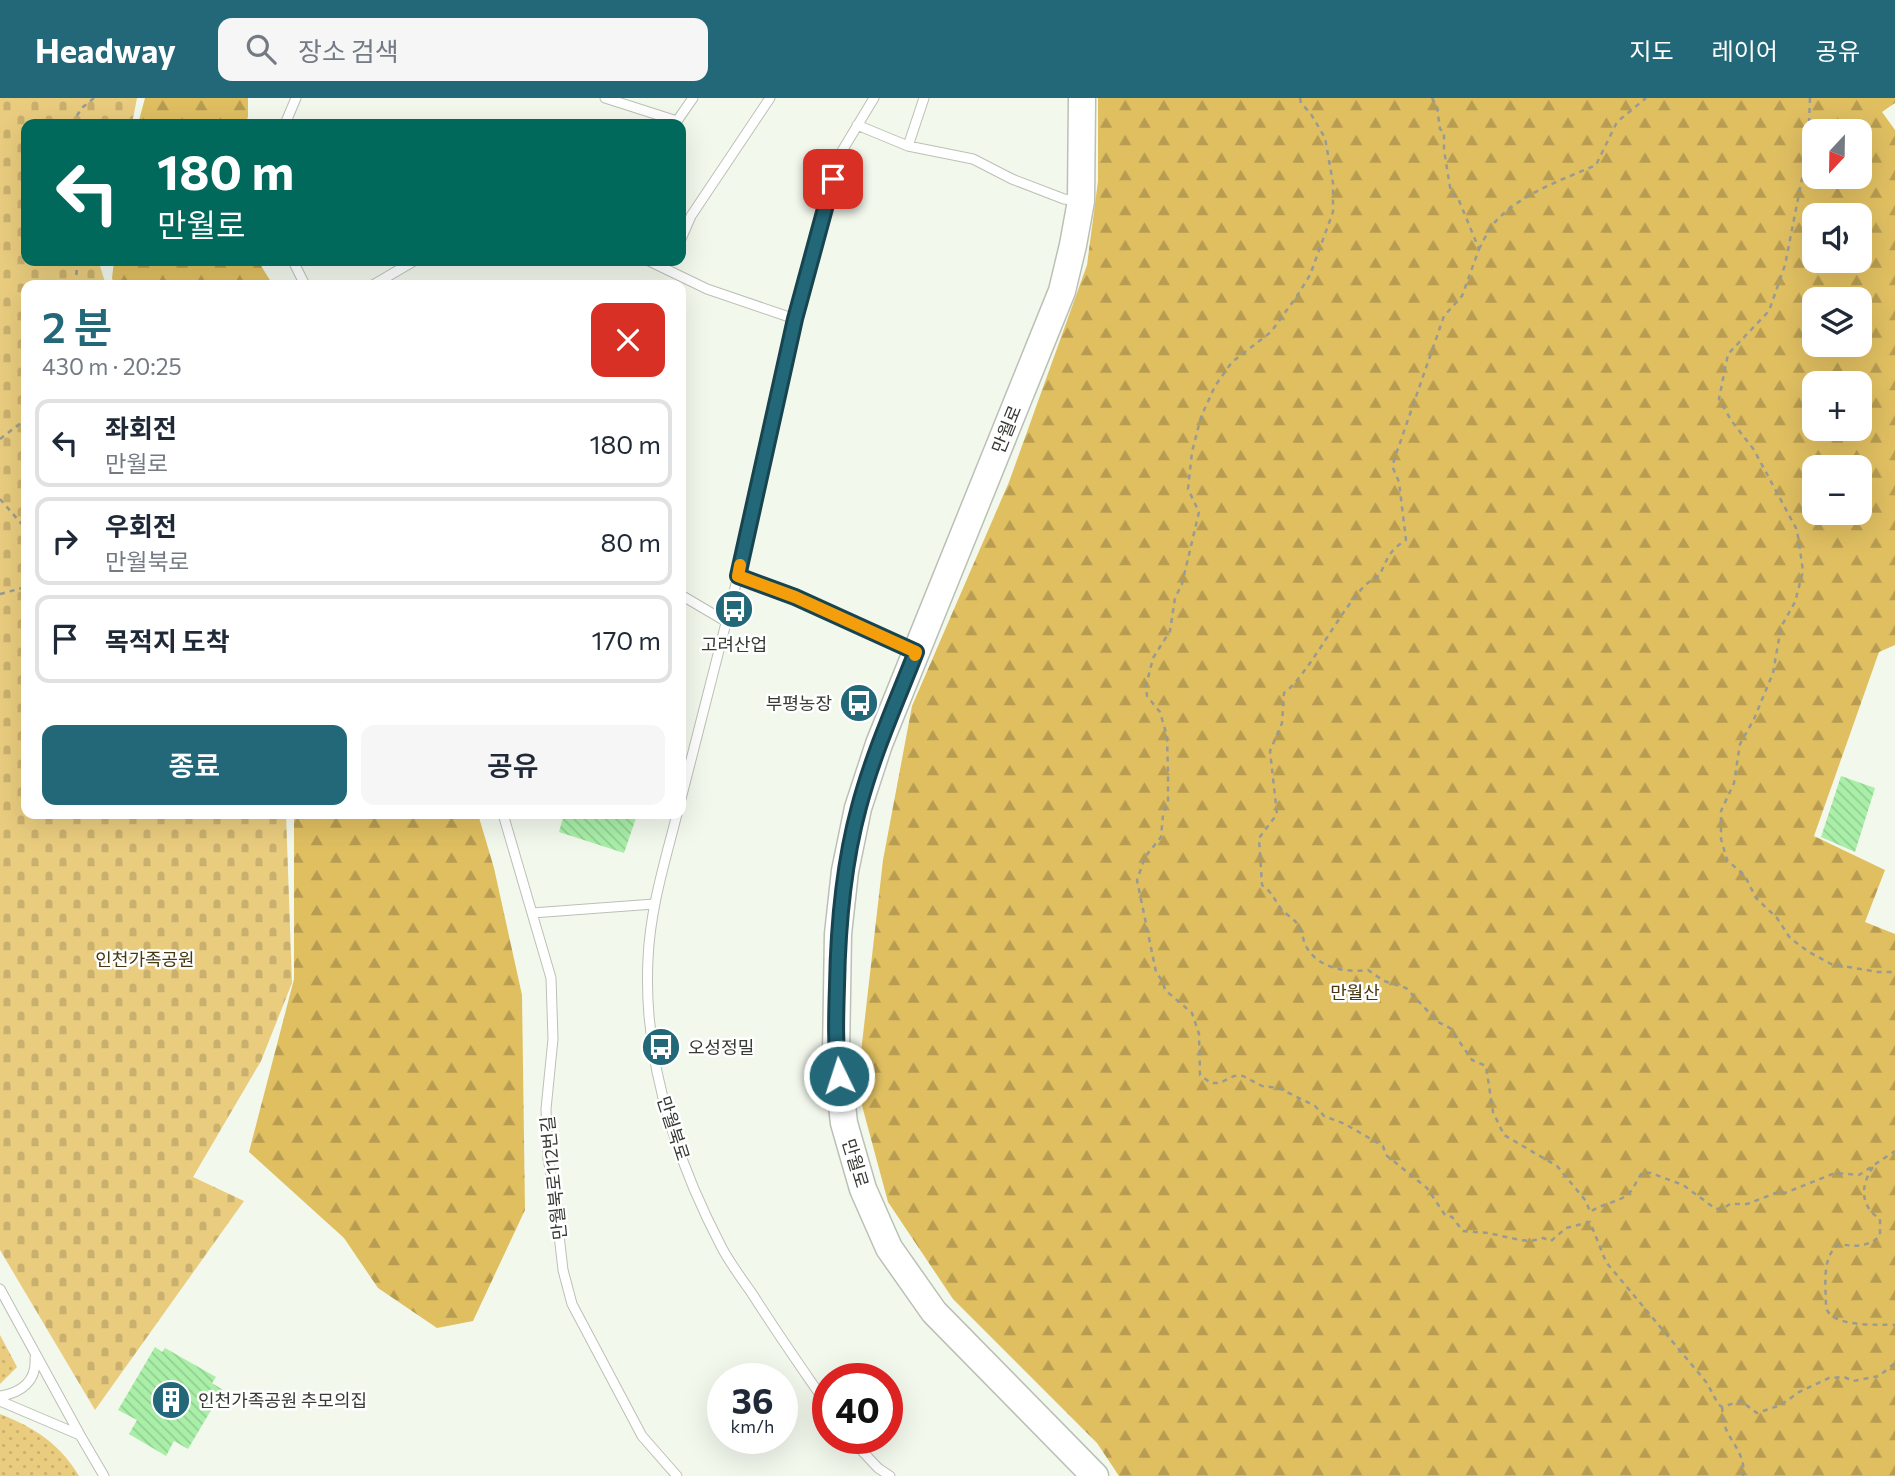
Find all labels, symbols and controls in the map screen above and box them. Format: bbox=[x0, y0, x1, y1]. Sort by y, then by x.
search box bbox=[218, 18, 708, 81]
text: Headway bbox=[35, 29, 176, 70]
icon: search bbox=[242, 30, 280, 68]
text: 장소 검색 bbox=[298, 35, 399, 66]
text: 지도 bbox=[1629, 36, 1674, 65]
text: 레이어 bbox=[1712, 36, 1778, 65]
text: 공유 bbox=[1816, 36, 1860, 65]
north arrow bbox=[1802, 119, 1872, 189]
map controls bbox=[1802, 119, 1872, 525]
text: 180 m bbox=[157, 140, 294, 200]
icon: left bbox=[42, 147, 133, 238]
pin bbox=[803, 149, 863, 209]
icon: arrive bbox=[814, 160, 852, 198]
button: sound bbox=[1802, 203, 1872, 273]
text: 만월로 bbox=[157, 204, 245, 244]
button: layers bbox=[1802, 287, 1872, 357]
text: 2 분 bbox=[42, 300, 112, 352]
button: close bbox=[591, 303, 665, 377]
text: 430 m · 20:25 bbox=[42, 352, 182, 380]
button: + bbox=[1802, 371, 1872, 441]
street label: 만월로 bbox=[986, 402, 1026, 456]
text: 좌회전 bbox=[105, 412, 177, 443]
icon: left bbox=[46, 424, 84, 462]
text: 180 m bbox=[589, 428, 661, 459]
text: 만월로 bbox=[105, 449, 168, 477]
button: − bbox=[1802, 455, 1872, 525]
text: 우회전 bbox=[105, 510, 177, 541]
icon: right bbox=[46, 522, 84, 560]
text: 80 m bbox=[601, 526, 661, 557]
text: 만월북로 bbox=[105, 547, 190, 575]
bus stop icon: 고려산업 bbox=[713, 588, 755, 630]
icon: arrive bbox=[46, 620, 84, 658]
text: 170 m bbox=[592, 624, 661, 655]
text: 목적지 도착 bbox=[105, 625, 230, 656]
place label: 고려산업 bbox=[701, 633, 767, 655]
bus stop icon: 부평농장 bbox=[838, 682, 880, 724]
place label: 부평농장 bbox=[766, 692, 832, 714]
button: 종료 bbox=[42, 725, 347, 805]
button: 공유 bbox=[361, 725, 665, 805]
park label: 인천가족공원 bbox=[95, 948, 195, 970]
park label: 만월산 bbox=[1330, 981, 1380, 1003]
bus stop icon: 오성정밀 bbox=[640, 1026, 682, 1068]
place label: 오성정밀 bbox=[688, 1036, 754, 1058]
position arrow bbox=[802, 1039, 876, 1113]
street label: 만월북로 bbox=[653, 1093, 695, 1163]
street label: 만월북로112번길 bbox=[536, 1115, 570, 1241]
street label: 만월로 bbox=[838, 1136, 874, 1190]
speed limit sign: 40 bbox=[812, 1363, 903, 1454]
text: 36 bbox=[732, 1378, 773, 1421]
building icon: 인천가족공원 추모의집 bbox=[150, 1379, 192, 1421]
place label: 인천가족공원 추모의집 bbox=[198, 1389, 367, 1411]
text: km/h bbox=[731, 1415, 774, 1437]

